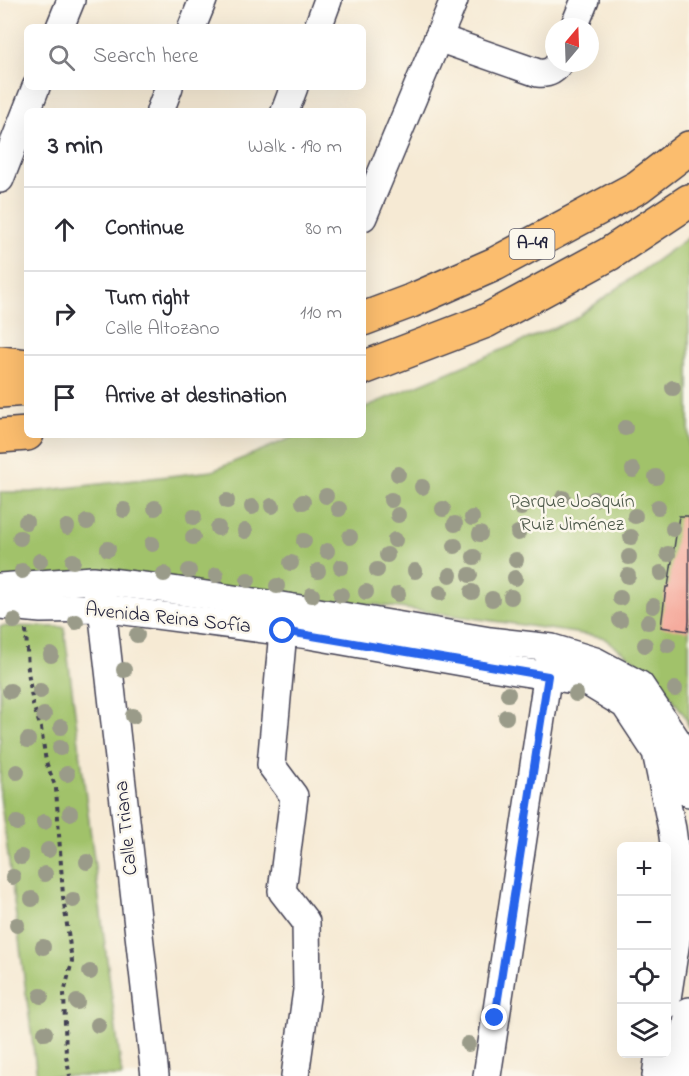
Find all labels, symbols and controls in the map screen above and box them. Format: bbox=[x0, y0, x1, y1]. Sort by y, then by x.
north arrow bbox=[545, 18, 599, 72]
search box bbox=[24, 24, 366, 90]
icon: search bbox=[45, 41, 78, 74]
text: Search here bbox=[93, 41, 198, 73]
text: 3 min bbox=[48, 128, 103, 166]
text: Walk · 190 m bbox=[248, 133, 342, 162]
icon: ahead bbox=[48, 213, 81, 246]
text: Continue bbox=[105, 213, 184, 245]
text: 80 m bbox=[305, 215, 342, 244]
road number: A-49 bbox=[510, 229, 554, 259]
text: Turn right bbox=[105, 283, 190, 315]
icon: right bbox=[48, 297, 81, 330]
text: 110 m bbox=[300, 299, 342, 328]
text: Calle Altozano bbox=[105, 315, 220, 344]
icon: arrive bbox=[48, 381, 81, 414]
text: Arrive at destination bbox=[105, 381, 287, 413]
park label: Parque Joaquín Ruiz Jiménez bbox=[509, 488, 635, 540]
street label: Avenida Reina Sofía bbox=[84, 596, 252, 642]
route start bbox=[269, 617, 295, 643]
street label: Calle Triana bbox=[108, 779, 146, 877]
map controls bbox=[617, 842, 671, 1058]
button: + bbox=[617, 842, 671, 896]
button: − bbox=[617, 896, 671, 950]
button: locate bbox=[617, 950, 671, 1004]
route end bbox=[481, 1004, 507, 1030]
button: layers bbox=[617, 1004, 671, 1058]

